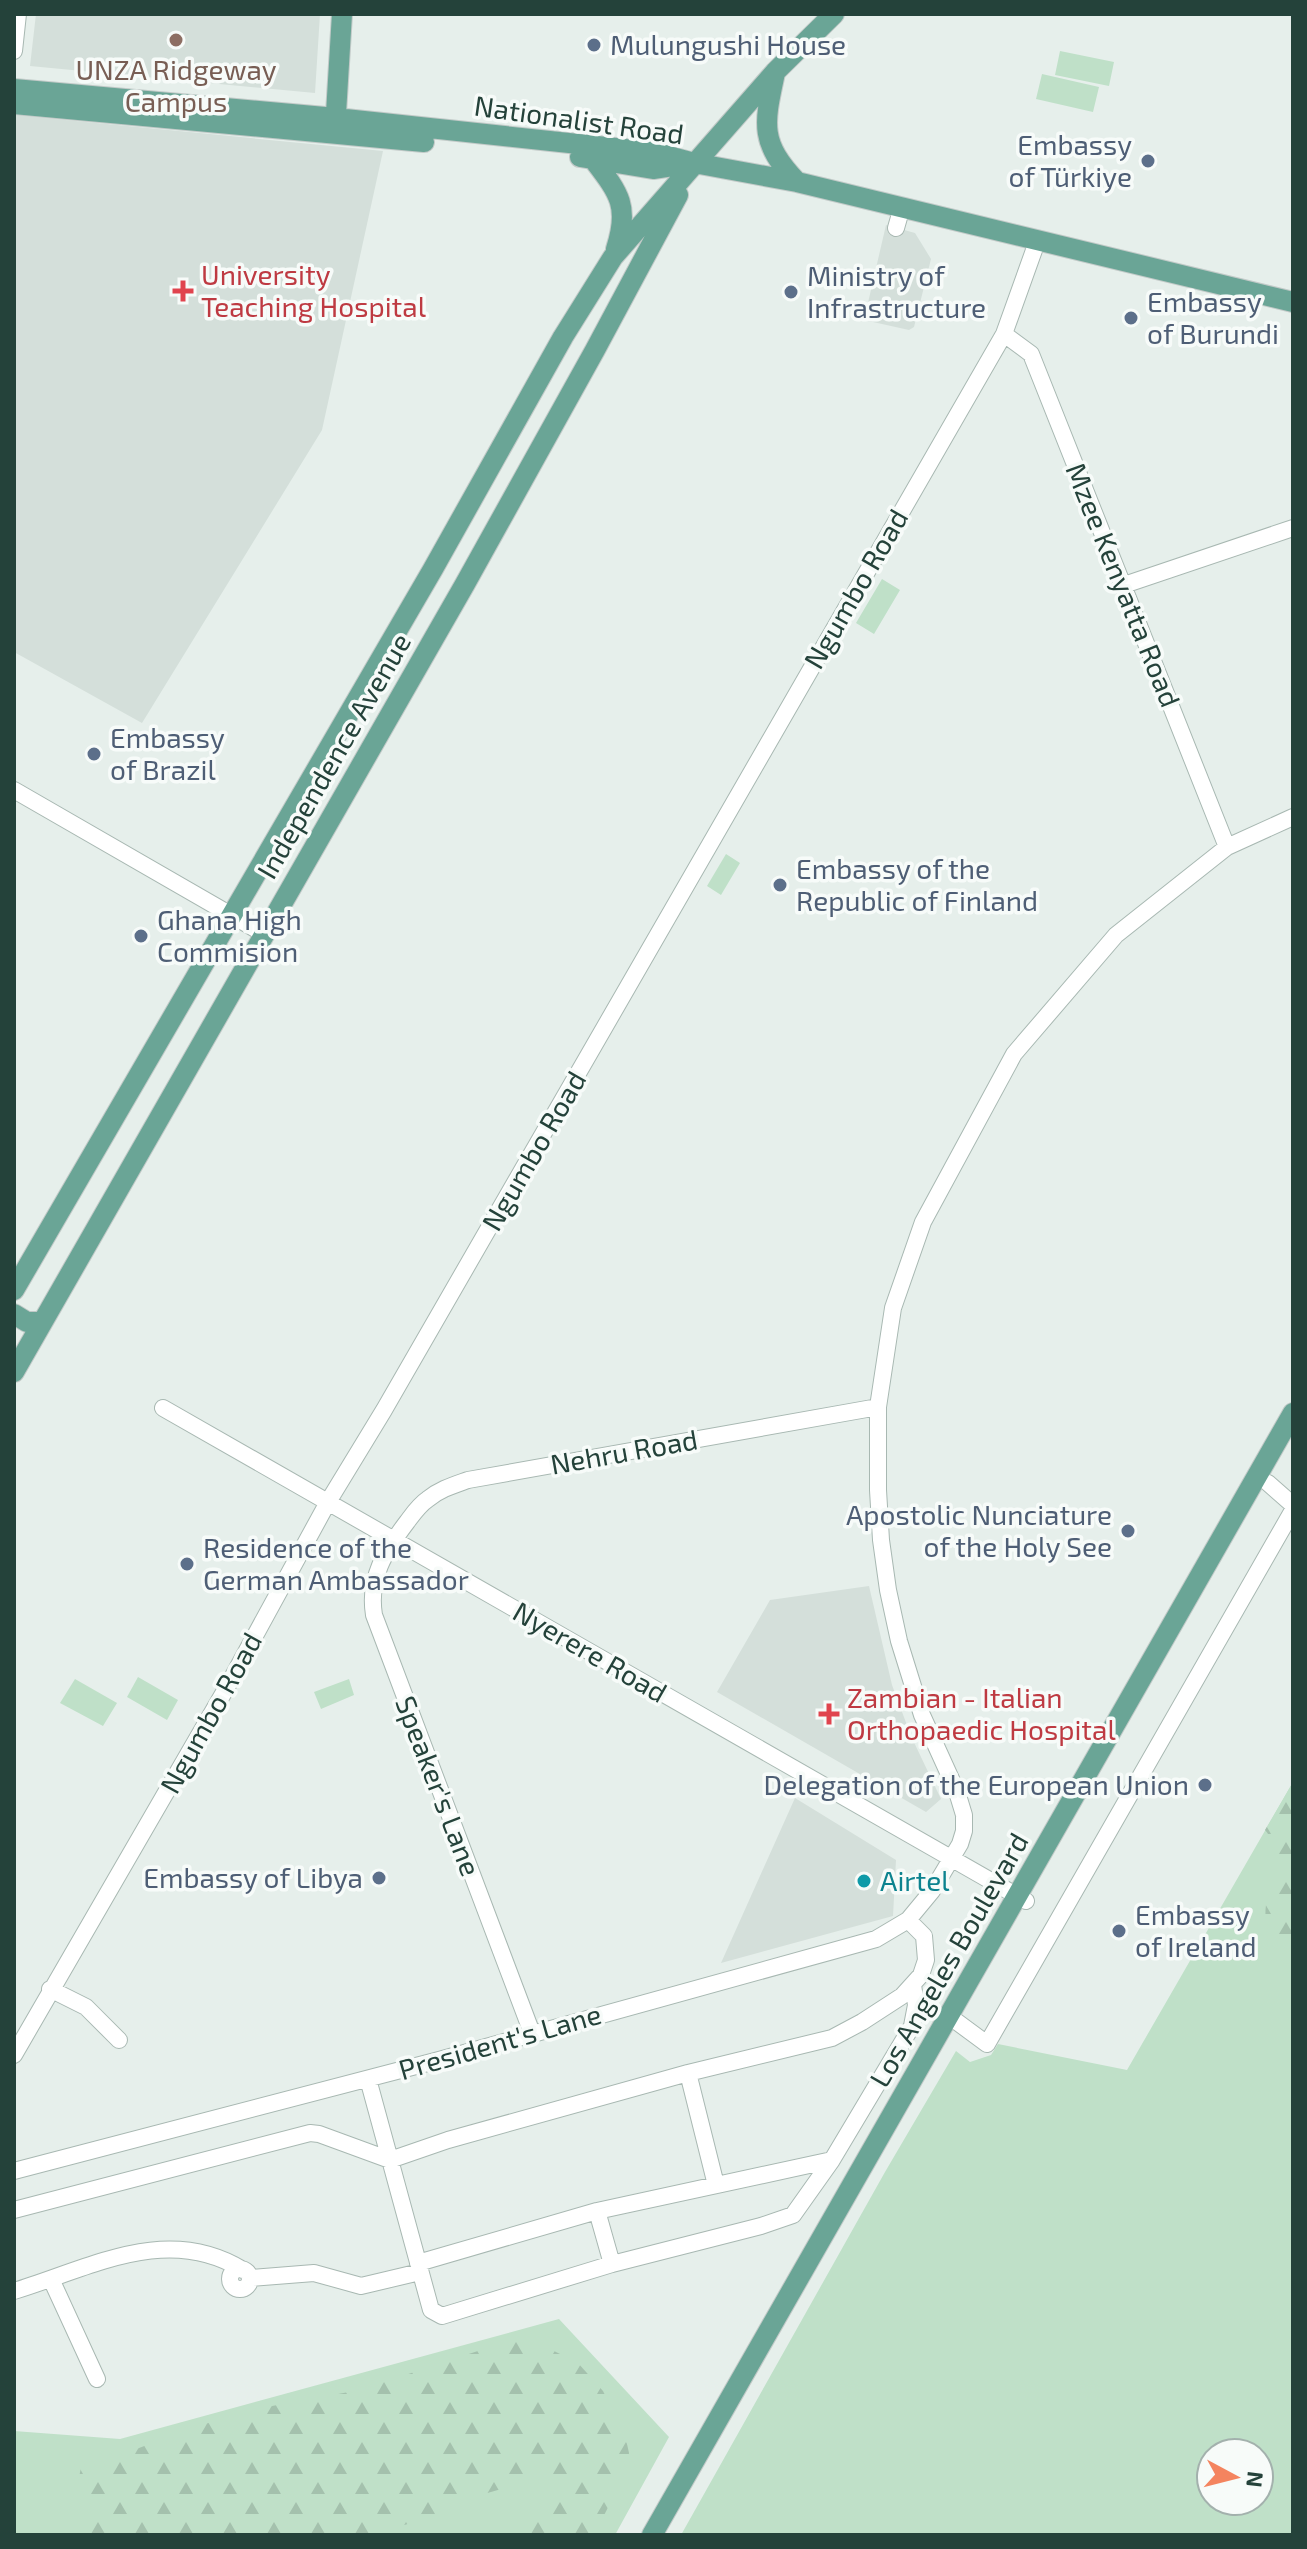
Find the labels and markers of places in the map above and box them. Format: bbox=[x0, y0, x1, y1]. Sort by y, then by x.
place label: Mulungushi House bbox=[610, 27, 846, 61]
marker: UNZA Ridgeway Campus bbox=[167, 31, 185, 49]
marker: Mulungushi House bbox=[585, 36, 603, 54]
place label: UNZA Ridgeway Campus bbox=[75, 52, 277, 118]
place label: Embassy of Türkiye bbox=[1009, 127, 1132, 193]
marker: Embassy of Türkiye bbox=[1139, 152, 1157, 170]
place label: University Teaching Hospital bbox=[201, 257, 427, 323]
place label: Ministry of Infrastructure bbox=[807, 258, 986, 324]
marker: University Teaching Hospital bbox=[172, 280, 194, 302]
marker: Ministry of Infrastructure bbox=[782, 283, 800, 301]
place label: Embassy of Burundi bbox=[1147, 284, 1279, 350]
marker: Embassy of Burundi bbox=[1122, 309, 1140, 327]
place label: Embassy of Brazil bbox=[110, 720, 225, 786]
marker: Embassy of Brazil bbox=[85, 745, 103, 763]
place label: Embassy of the Republic of Finland bbox=[796, 851, 1038, 917]
marker: Embassy of the Republic of Finland bbox=[771, 876, 789, 894]
place label: Ghana High Commision bbox=[157, 902, 302, 968]
marker: Ghana High Commision bbox=[132, 927, 150, 945]
place label: Apostolic Nunciature of the Holy See bbox=[846, 1497, 1112, 1563]
marker: Apostolic Nunciature of the Holy See bbox=[1119, 1522, 1137, 1540]
place label: Residence of the German Ambassador bbox=[203, 1530, 469, 1596]
marker: Residence of the German Ambassador bbox=[178, 1555, 196, 1573]
place label: Zambian - Italian Orthopaedic Hospital bbox=[847, 1680, 1116, 1746]
marker: Zambian - Italian Orthopaedic Hospital bbox=[818, 1703, 840, 1725]
place label: Delegation of the European Union bbox=[764, 1767, 1189, 1801]
marker: Delegation of the European Union bbox=[1196, 1776, 1214, 1794]
place label: Embassy of Libya bbox=[143, 1860, 363, 1894]
place label: Airtel bbox=[880, 1863, 950, 1897]
marker: Embassy of Libya bbox=[370, 1869, 388, 1887]
marker: Airtel bbox=[855, 1872, 873, 1890]
place label: Embassy of Ireland bbox=[1135, 1897, 1256, 1963]
marker: Embassy of Ireland bbox=[1110, 1922, 1128, 1940]

